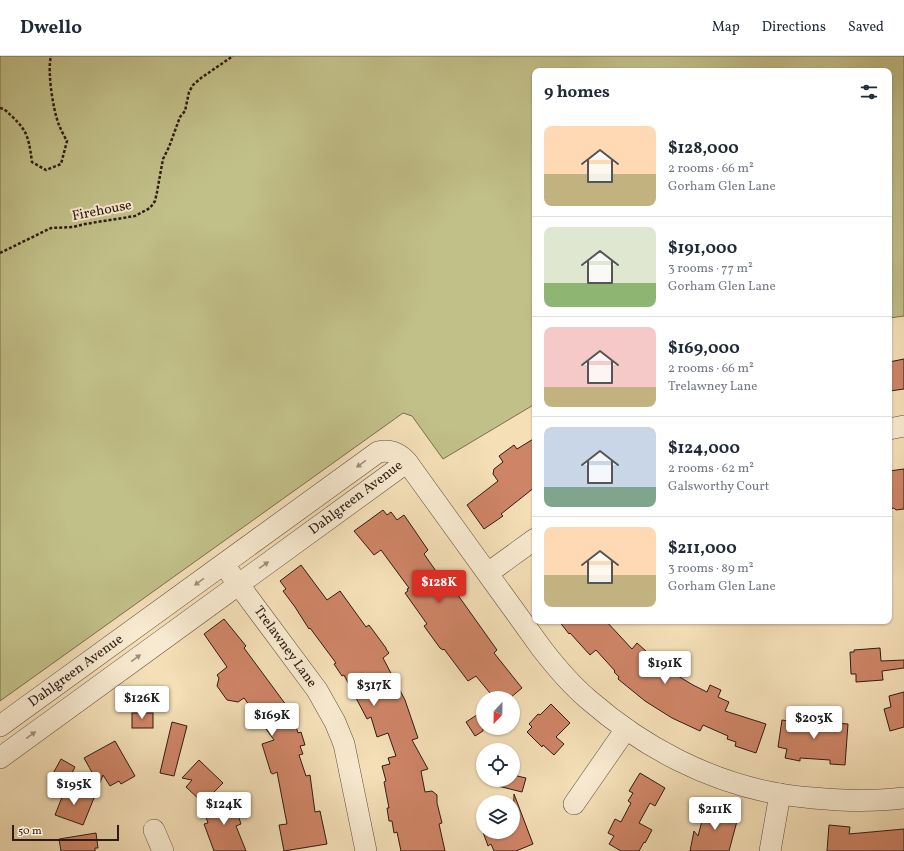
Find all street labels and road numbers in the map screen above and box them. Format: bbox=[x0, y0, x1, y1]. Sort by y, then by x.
street label: Firehouse bbox=[71, 196, 134, 226]
street label: Dahlgreen Avenue bbox=[305, 456, 407, 540]
street label: Trelawney Lane bbox=[249, 602, 321, 692]
street label: Dahlgreen Avenue bbox=[25, 630, 128, 712]

